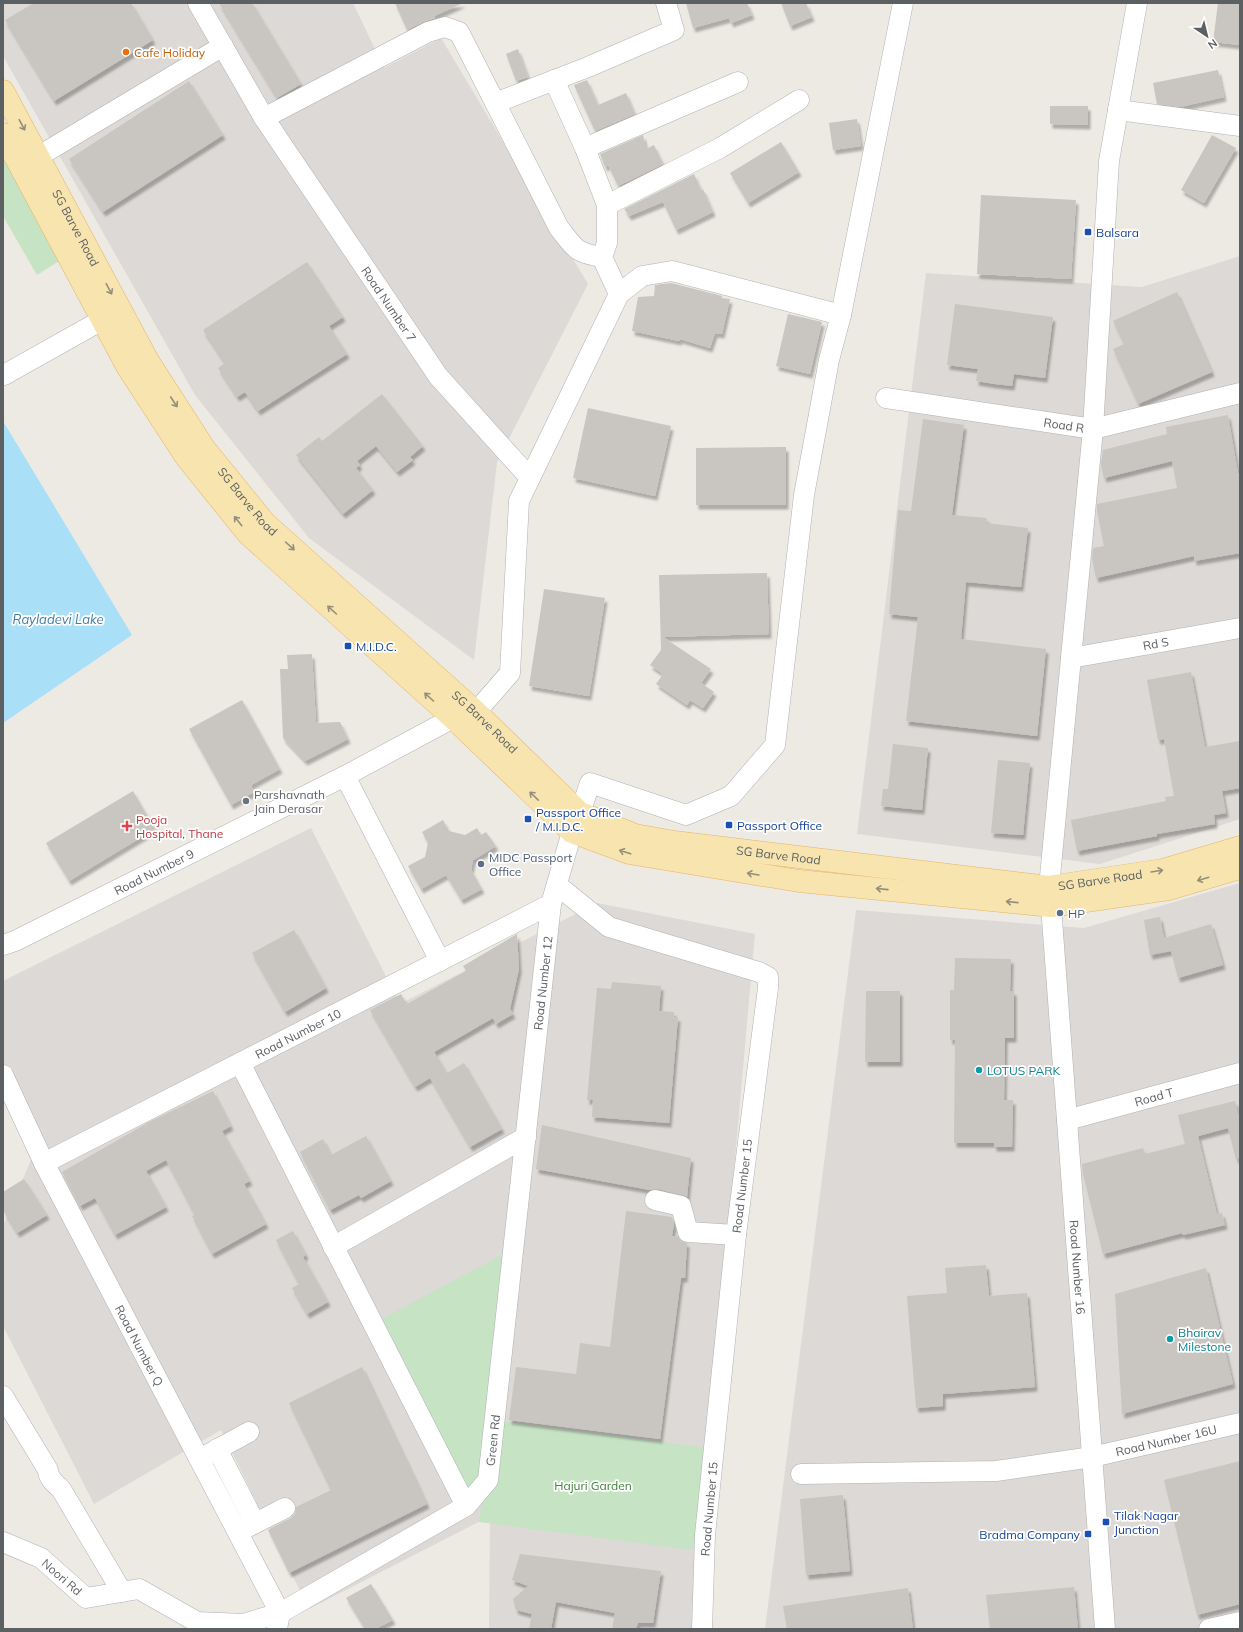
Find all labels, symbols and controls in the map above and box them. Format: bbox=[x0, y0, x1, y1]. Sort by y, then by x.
north arrow bbox=[1187, 16, 1227, 56]
text: N bbox=[1205, 36, 1220, 52]
place label: Cafe Holiday bbox=[134, 45, 206, 60]
marker: Cafe Holiday bbox=[121, 47, 131, 57]
one-way arrow bbox=[18, 119, 26, 131]
street label: SG Barve Road bbox=[50, 187, 103, 269]
place label: Balsara bbox=[1096, 225, 1139, 240]
marker: Balsara bbox=[1083, 227, 1093, 237]
street label: Road Number 7 bbox=[359, 263, 420, 344]
one-way arrow bbox=[106, 283, 114, 295]
one-way arrow bbox=[170, 396, 178, 407]
street label: Road R bbox=[1043, 414, 1085, 435]
street label: SG Barve Road bbox=[215, 464, 281, 538]
one-way arrow bbox=[233, 516, 242, 527]
one-way arrow bbox=[285, 541, 295, 550]
one-way arrow bbox=[328, 606, 338, 615]
water label: Rayladevi Lake bbox=[12, 611, 104, 627]
street label: Rd S bbox=[1142, 633, 1170, 653]
place label: M.I.D.C. bbox=[356, 639, 397, 654]
marker: M.I.D.C. bbox=[343, 641, 353, 651]
street label: SG Barve Road bbox=[449, 687, 521, 756]
one-way arrow bbox=[424, 692, 434, 701]
place label: Parshavnath Jain Derasar bbox=[254, 787, 325, 816]
one-way arrow bbox=[529, 791, 539, 800]
marker: Parshavnath Jain Derasar bbox=[241, 796, 251, 806]
place label: Passport Office / M.I.D.C. bbox=[535, 805, 621, 834]
place label: Pooja Hospital, Thane bbox=[136, 812, 223, 841]
marker: Passport Office / M.I.D.C. bbox=[523, 814, 533, 824]
place label: Passport Office bbox=[737, 818, 822, 833]
marker: Pooja Hospital, Thane bbox=[121, 820, 133, 832]
marker: Passport Office bbox=[724, 820, 734, 830]
street label: SG Barve Road bbox=[735, 842, 822, 867]
street label: Road Number 9 bbox=[111, 845, 196, 898]
one-way arrow bbox=[620, 847, 632, 855]
place label: MIDC Passport Office bbox=[489, 850, 572, 879]
marker: MIDC Passport Office bbox=[476, 859, 486, 869]
street label: SG Barve Road bbox=[1057, 866, 1143, 893]
one-way arrow bbox=[1150, 867, 1163, 875]
one-way arrow bbox=[747, 869, 760, 877]
one-way arrow bbox=[1196, 876, 1209, 883]
one-way arrow bbox=[876, 886, 889, 893]
one-way arrow bbox=[1006, 898, 1019, 906]
place label: HP bbox=[1068, 906, 1085, 921]
marker: HP bbox=[1055, 908, 1065, 918]
street label: Road Number 12 bbox=[530, 935, 555, 1031]
street label: Road Number 10 bbox=[252, 1005, 343, 1062]
place label: LOTUS PARK bbox=[987, 1063, 1061, 1078]
marker: LOTUS PARK bbox=[974, 1065, 984, 1075]
street label: Road T bbox=[1133, 1084, 1176, 1109]
street label: Road Number 15 bbox=[729, 1138, 755, 1234]
street label: Road Number 16 bbox=[1067, 1219, 1089, 1315]
street label: Road Number Q bbox=[112, 1302, 167, 1388]
place label: Bhairav Milestone bbox=[1178, 1325, 1231, 1354]
marker: Bhairav Milestone bbox=[1165, 1334, 1175, 1344]
street label: Green Rd bbox=[482, 1414, 503, 1467]
street label: Road Number 16U bbox=[1114, 1421, 1218, 1459]
street label: Road Number 15 bbox=[697, 1461, 721, 1557]
park label: Hajuri Garden bbox=[554, 1478, 632, 1493]
place label: Tilak Nagar Junction bbox=[1114, 1508, 1179, 1537]
marker: Tilak Nagar Junction bbox=[1101, 1517, 1111, 1527]
place label: Bradma Company bbox=[979, 1527, 1081, 1542]
marker: Bradma Company bbox=[1083, 1529, 1093, 1539]
street label: Noori Rd bbox=[39, 1555, 85, 1599]

